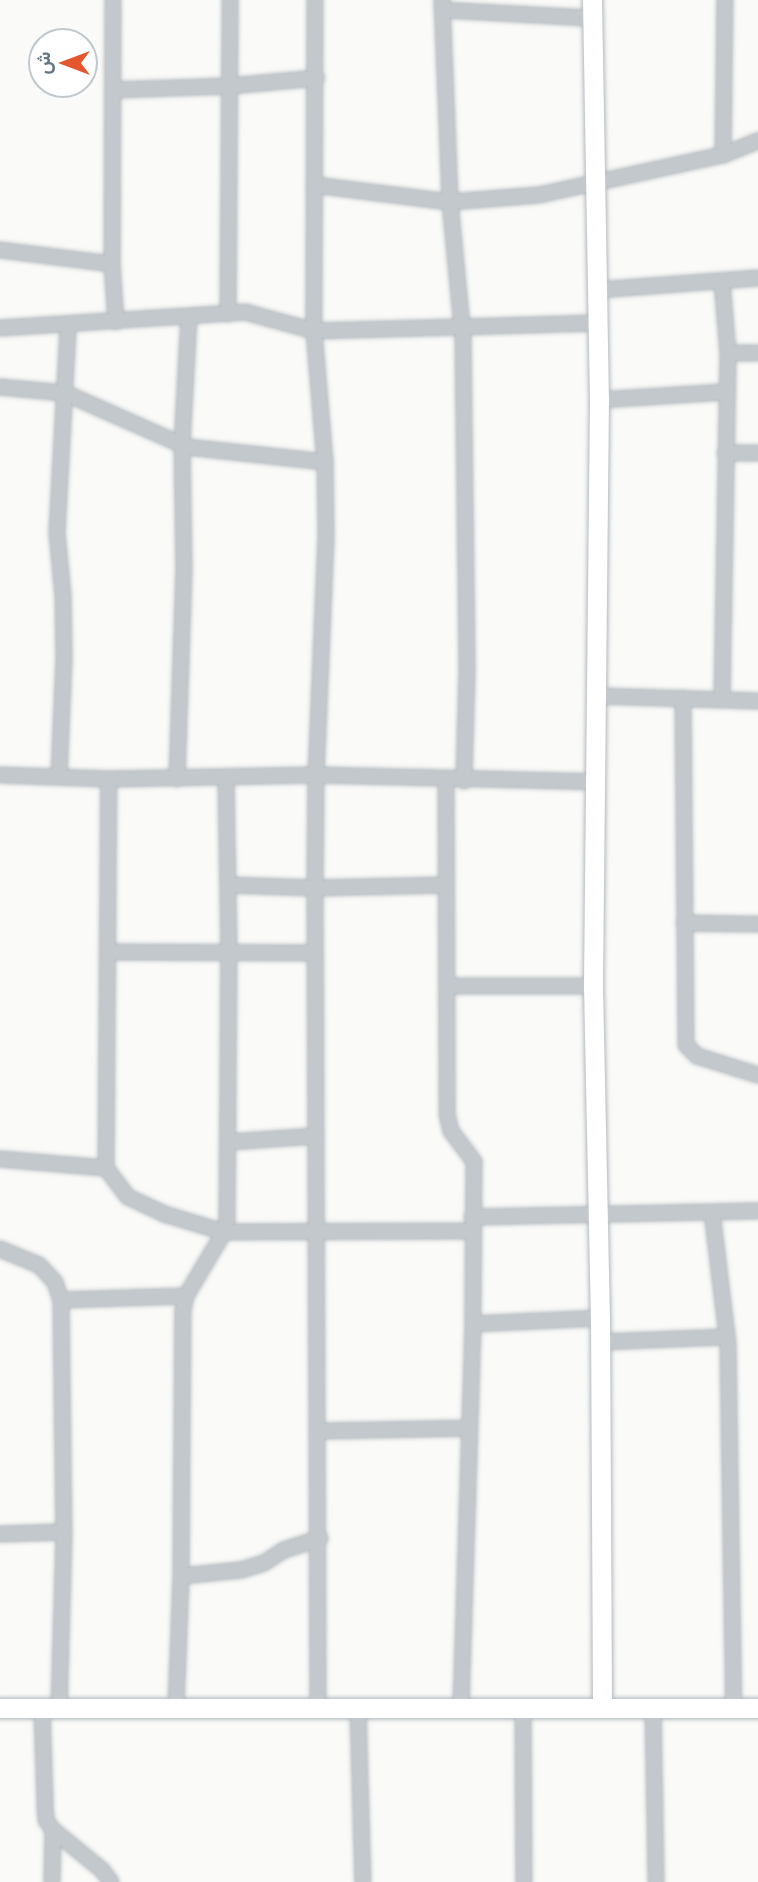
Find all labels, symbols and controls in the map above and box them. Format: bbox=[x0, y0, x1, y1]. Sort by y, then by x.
north arrow bbox=[28, 28, 98, 98]
text: ش bbox=[32, 52, 55, 74]

